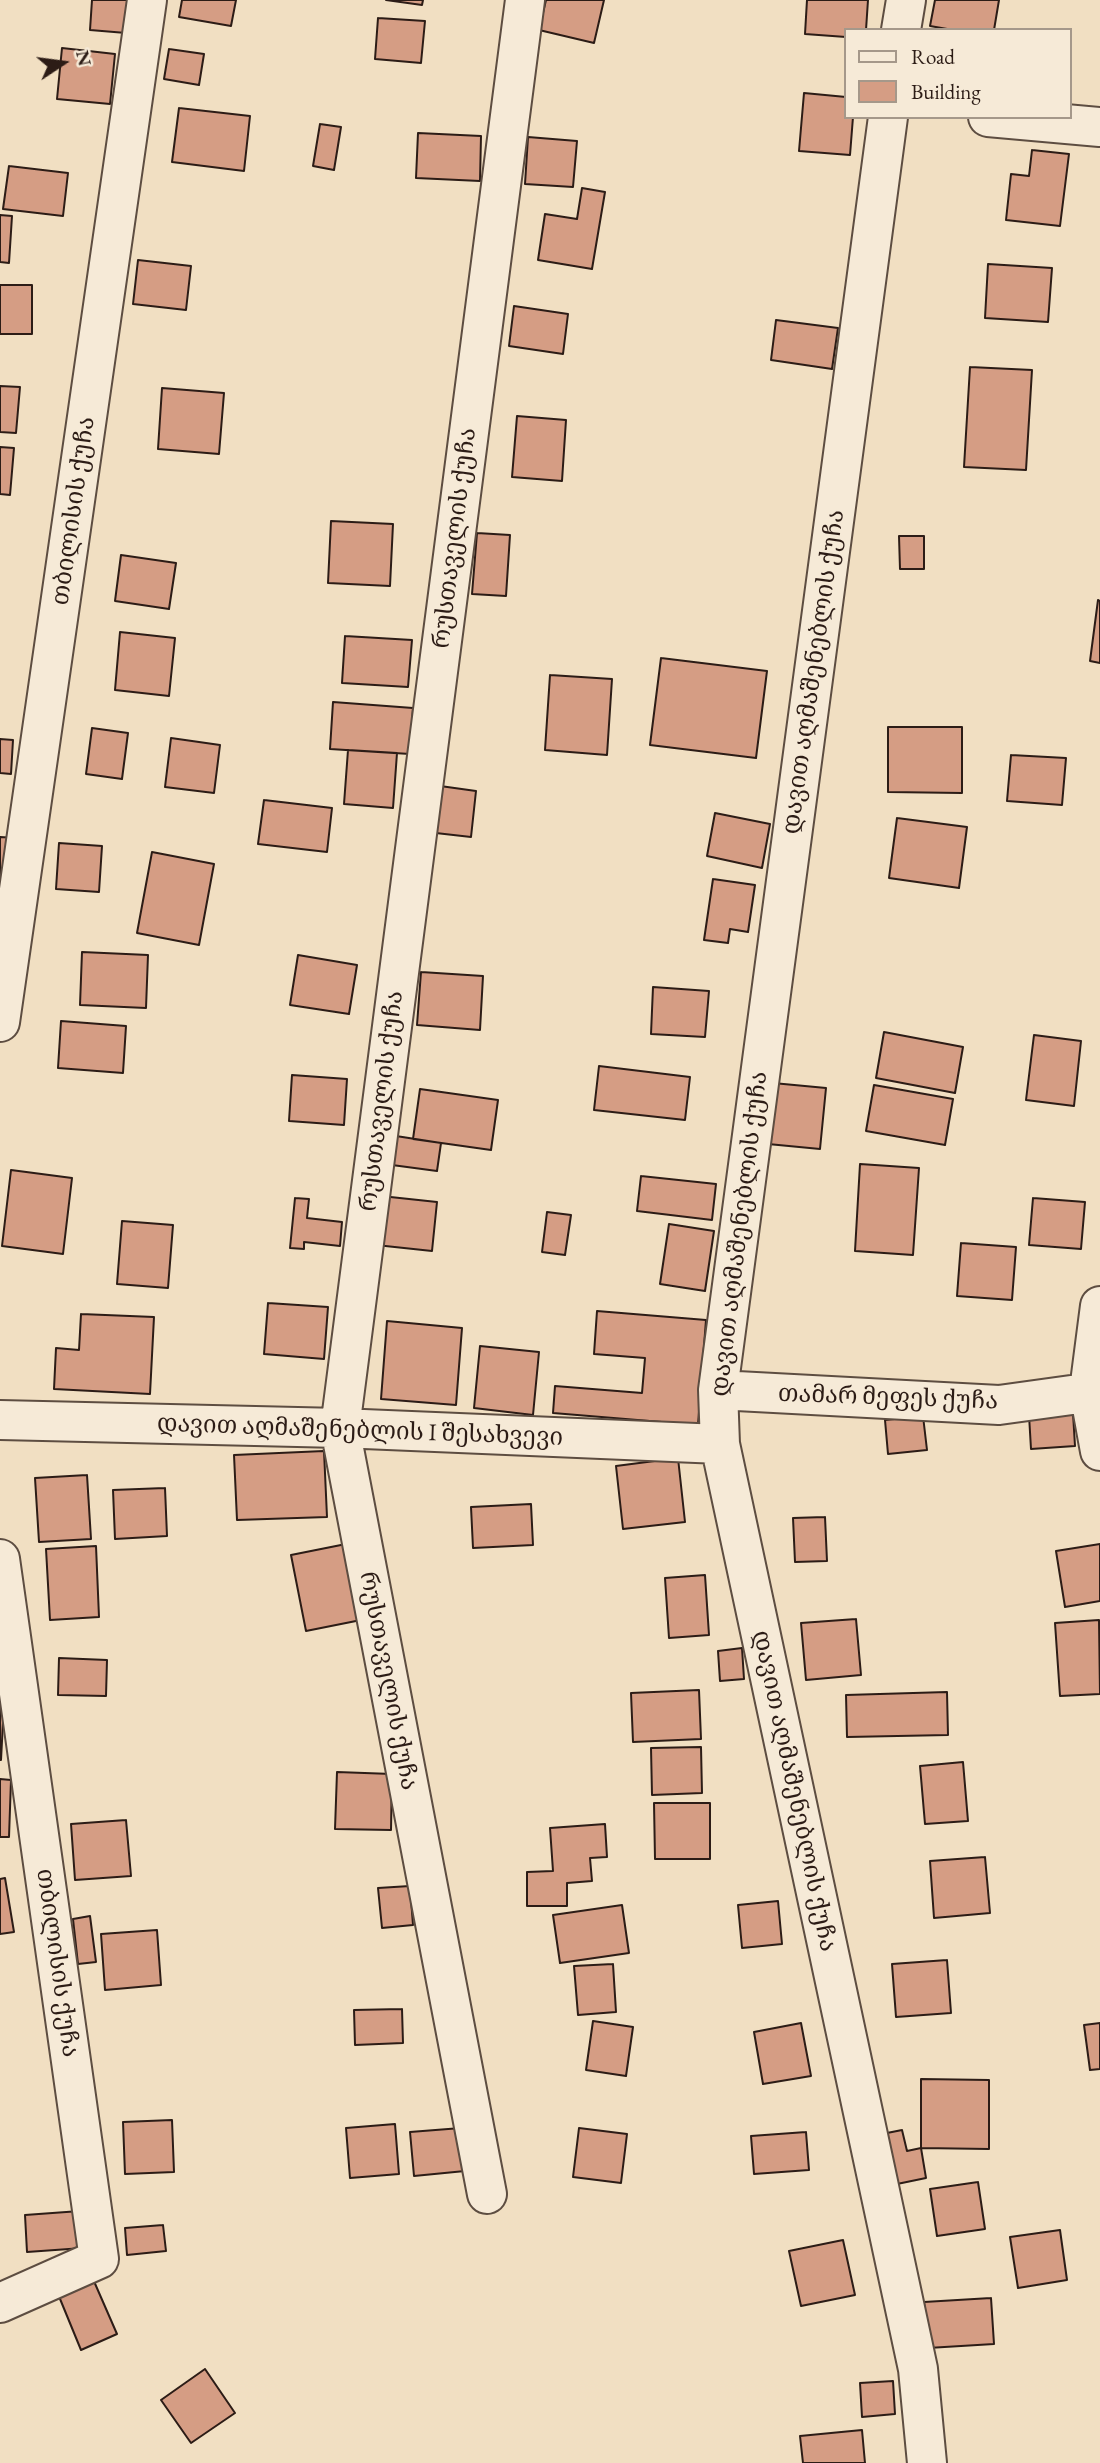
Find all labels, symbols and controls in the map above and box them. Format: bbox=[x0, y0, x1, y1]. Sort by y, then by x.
north arrow bbox=[28, 28, 98, 98]
legend bbox=[844, 28, 1072, 119]
text: Road bbox=[911, 43, 955, 70]
text: N bbox=[70, 48, 98, 68]
text: Building bbox=[911, 78, 981, 105]
street label: თბილისის ქუჩა bbox=[47, 415, 101, 607]
street label: რუსთაველის ქუჩა bbox=[427, 426, 483, 650]
street label: დავით აღმაშენებლის ქუჩა bbox=[777, 508, 851, 836]
street label: რუსთაველის ქუჩა bbox=[354, 989, 410, 1213]
street label: დავით აღმაშენებლის ქუჩა bbox=[706, 1070, 774, 1398]
street label: თამარ მეფეს ქუჩა bbox=[778, 1380, 998, 1416]
street label: დავით აღმაშენებლის I შესახვევი bbox=[156, 1410, 564, 1452]
street label: რუსთაველის ქუჩა bbox=[353, 1569, 423, 1793]
street label: დავით აღმაშენებლის ქუჩა bbox=[746, 1628, 842, 1954]
street label: თბილისის ქუჩა bbox=[30, 1867, 84, 2059]

